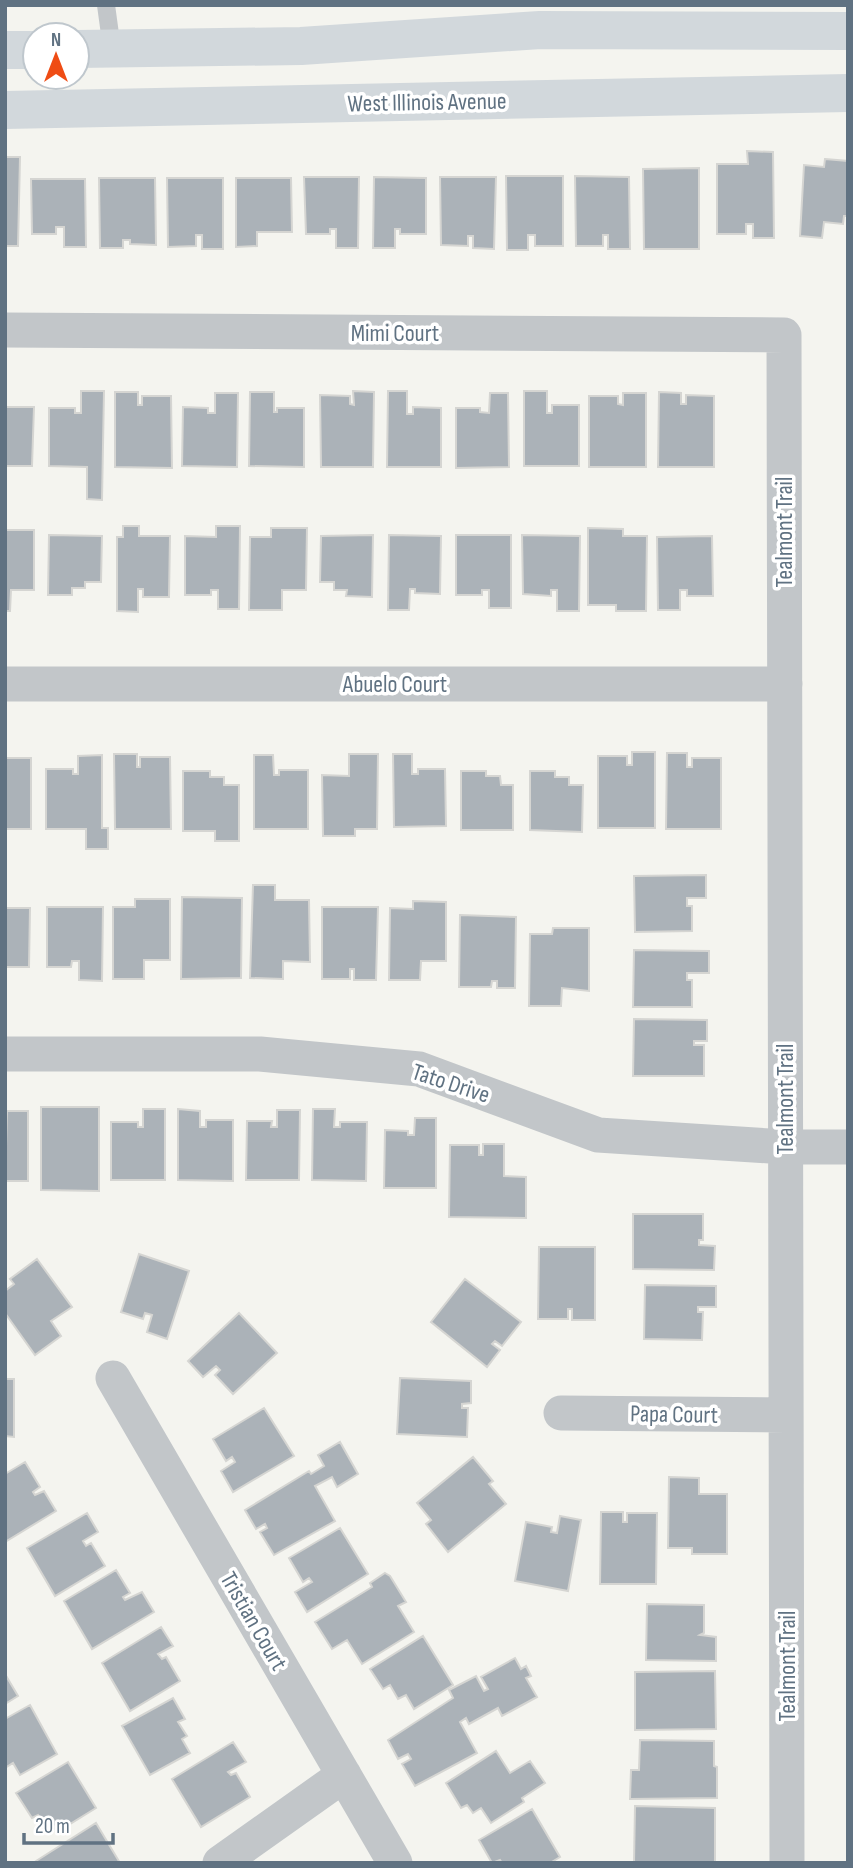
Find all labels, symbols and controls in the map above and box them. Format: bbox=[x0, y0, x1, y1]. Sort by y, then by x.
north arrow bbox=[21, 21, 91, 91]
text: N bbox=[51, 29, 61, 52]
street label: West Illinois Avenue bbox=[347, 87, 507, 118]
street label: Mimi Court bbox=[351, 319, 439, 348]
street label: Tealmont Trail bbox=[770, 476, 799, 588]
street label: Abuelo Court bbox=[342, 670, 447, 699]
street label: Tealmont Trail bbox=[771, 1043, 800, 1155]
street label: Tato Drive bbox=[408, 1057, 493, 1110]
street label: Papa Court bbox=[630, 1399, 718, 1430]
street label: Tristian Court bbox=[214, 1567, 293, 1676]
street label: Tealmont Trail bbox=[773, 1610, 802, 1722]
scale bar bbox=[24, 1801, 114, 1845]
text: 20 m bbox=[35, 1814, 70, 1839]

